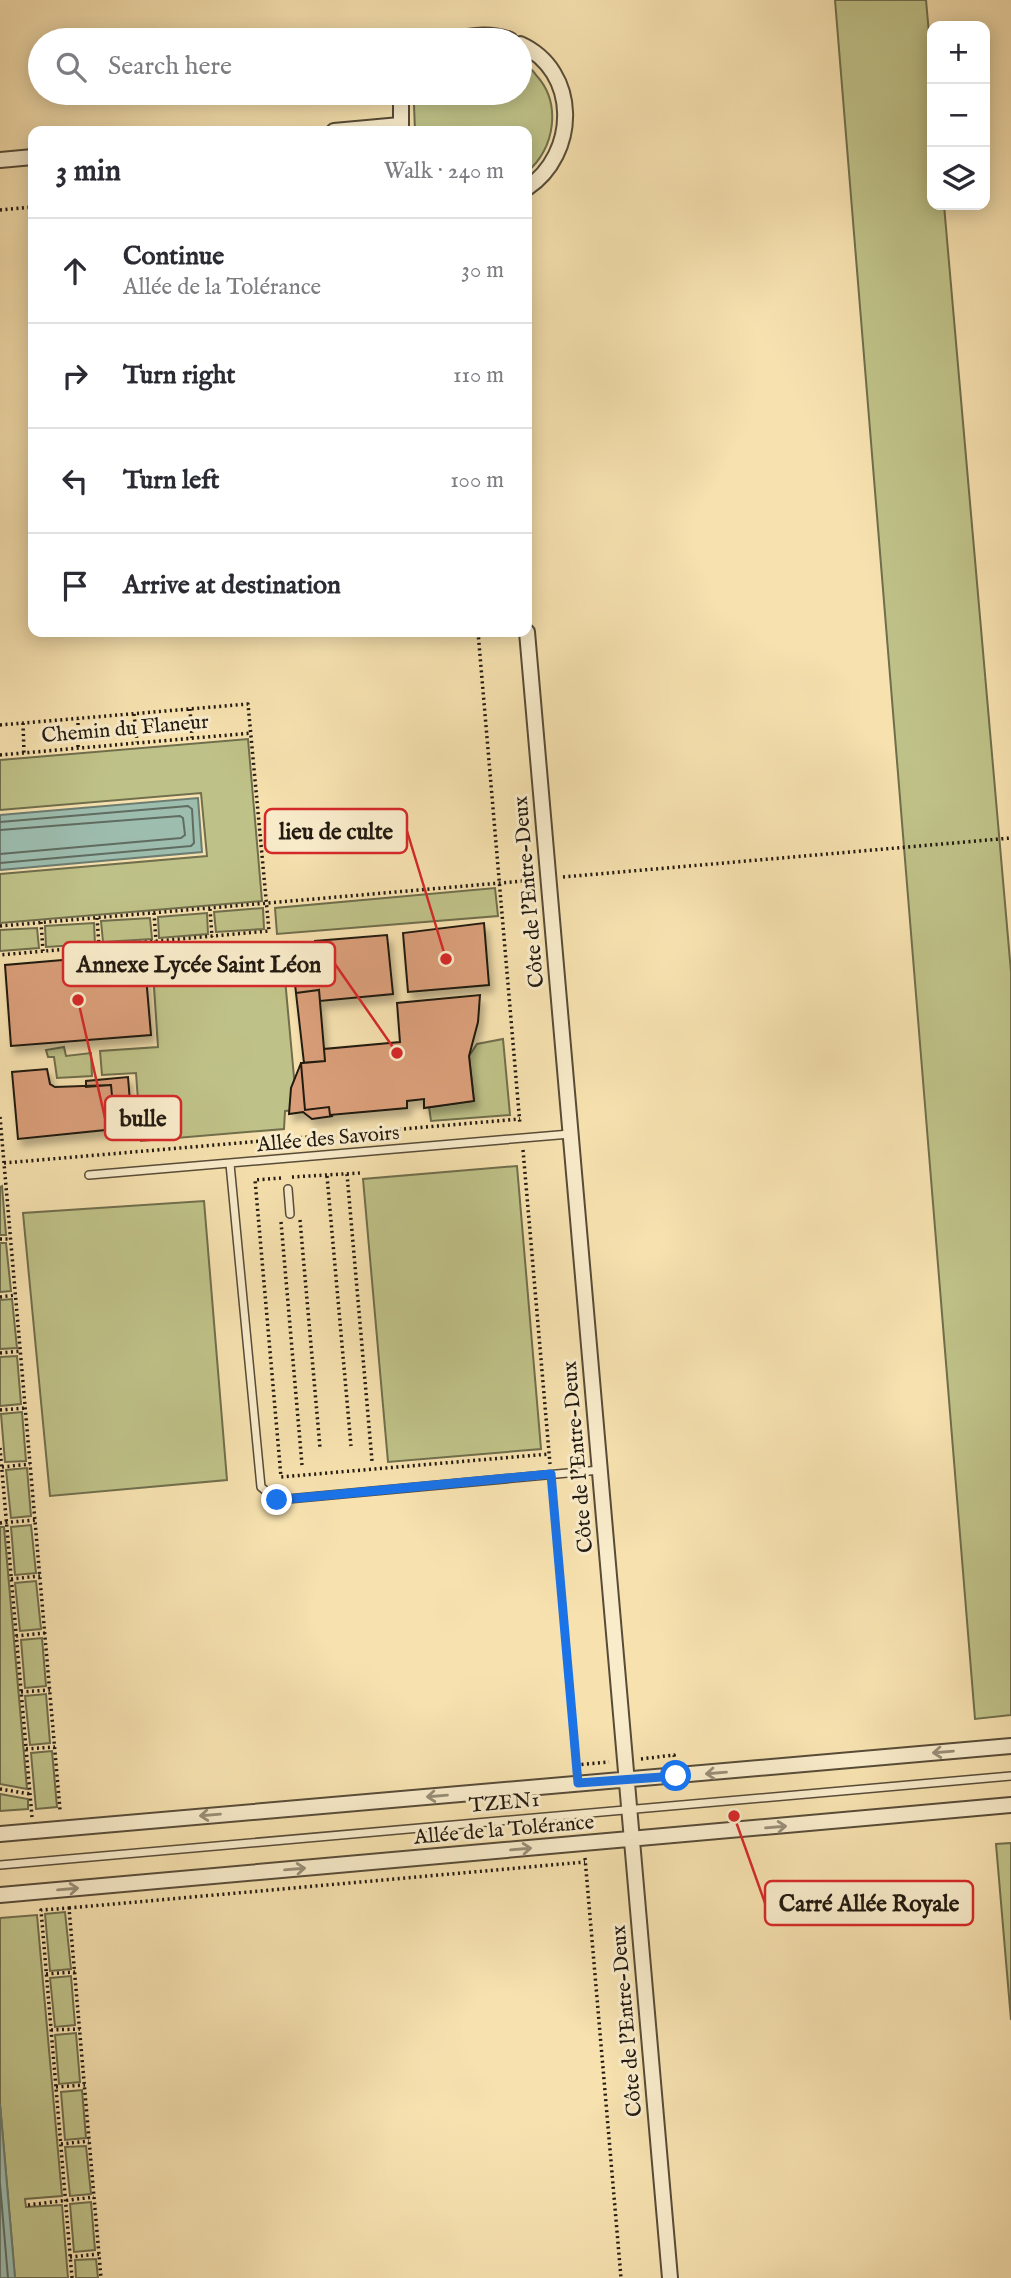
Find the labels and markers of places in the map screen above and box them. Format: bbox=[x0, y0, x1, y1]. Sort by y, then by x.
callout: lieu de culte bbox=[265, 809, 407, 853]
callout: Annexe Lycée Saint Léon bbox=[63, 942, 335, 986]
callout: bulle bbox=[105, 1096, 181, 1140]
callout: Carré Allée Royale bbox=[765, 1881, 973, 1925]

